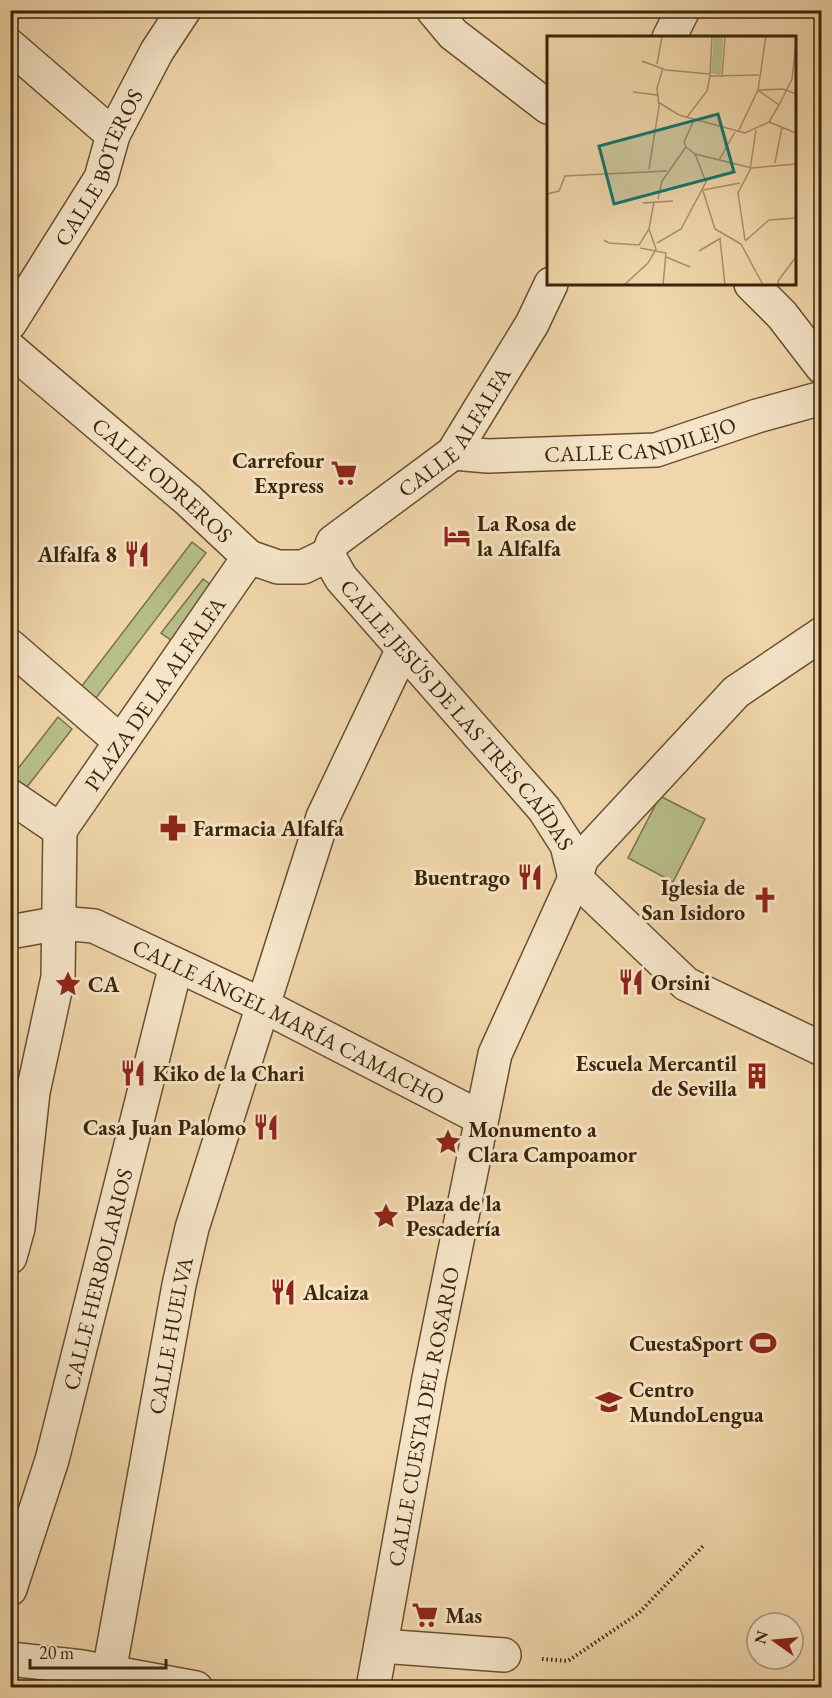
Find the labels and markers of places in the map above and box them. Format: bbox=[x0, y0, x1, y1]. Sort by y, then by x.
place label: Carrefour Express bbox=[232, 446, 325, 500]
supermarket icon: Carrefour Express bbox=[329, 458, 359, 488]
place label: La Rosa de la Alfalfa bbox=[477, 509, 576, 563]
hotel icon: La Rosa de la Alfalfa bbox=[442, 521, 472, 551]
restaurant icon: Alfalfa 8 bbox=[122, 539, 152, 569]
place label: Alfalfa 8 bbox=[36, 540, 117, 569]
pharmacy icon: Farmacia Alfalfa bbox=[158, 813, 188, 843]
place label: Farmacia Alfalfa bbox=[193, 814, 344, 843]
restaurant icon: Buentrago bbox=[515, 862, 545, 892]
place label: Buentrago bbox=[414, 863, 510, 892]
place label: Iglesia de San Isidoro bbox=[642, 873, 745, 927]
church icon: Iglesia de San Isidoro bbox=[750, 885, 780, 915]
restaurant icon: Orsini bbox=[616, 967, 646, 997]
place label: Orsini bbox=[651, 968, 711, 997]
place icon: CA bbox=[53, 969, 83, 999]
place label: CA bbox=[88, 970, 119, 999]
place label: Escuela Mercantil de Sevilla bbox=[576, 1049, 737, 1103]
restaurant icon: Kiko de la Chari bbox=[118, 1058, 148, 1088]
place label: Kiko de la Chari bbox=[153, 1059, 305, 1088]
building icon: Escuela Mercantil de Sevilla bbox=[742, 1061, 772, 1091]
restaurant icon: Casa Juan Palomo bbox=[251, 1112, 281, 1142]
place label: Casa Juan Palomo bbox=[83, 1113, 246, 1142]
place label: Monumento a Clara Campoamor bbox=[468, 1115, 638, 1169]
place icon: Monumento a Clara Campoamor bbox=[433, 1127, 463, 1157]
place label: Plaza de la Pescadería bbox=[406, 1189, 502, 1243]
place icon: Plaza de la Pescadería bbox=[371, 1201, 401, 1231]
restaurant icon: Alcaiza bbox=[268, 1277, 298, 1307]
place label: Alcaiza bbox=[302, 1278, 369, 1307]
sports icon: CuestaSport bbox=[748, 1328, 778, 1358]
place label: CuestaSport bbox=[629, 1329, 744, 1358]
place label: Centro MundoLengua bbox=[629, 1375, 764, 1429]
school or university icon: Centro MundoLengua bbox=[594, 1387, 624, 1417]
supermarket icon: Mas bbox=[410, 1600, 440, 1630]
place label: Mas bbox=[445, 1601, 482, 1630]

